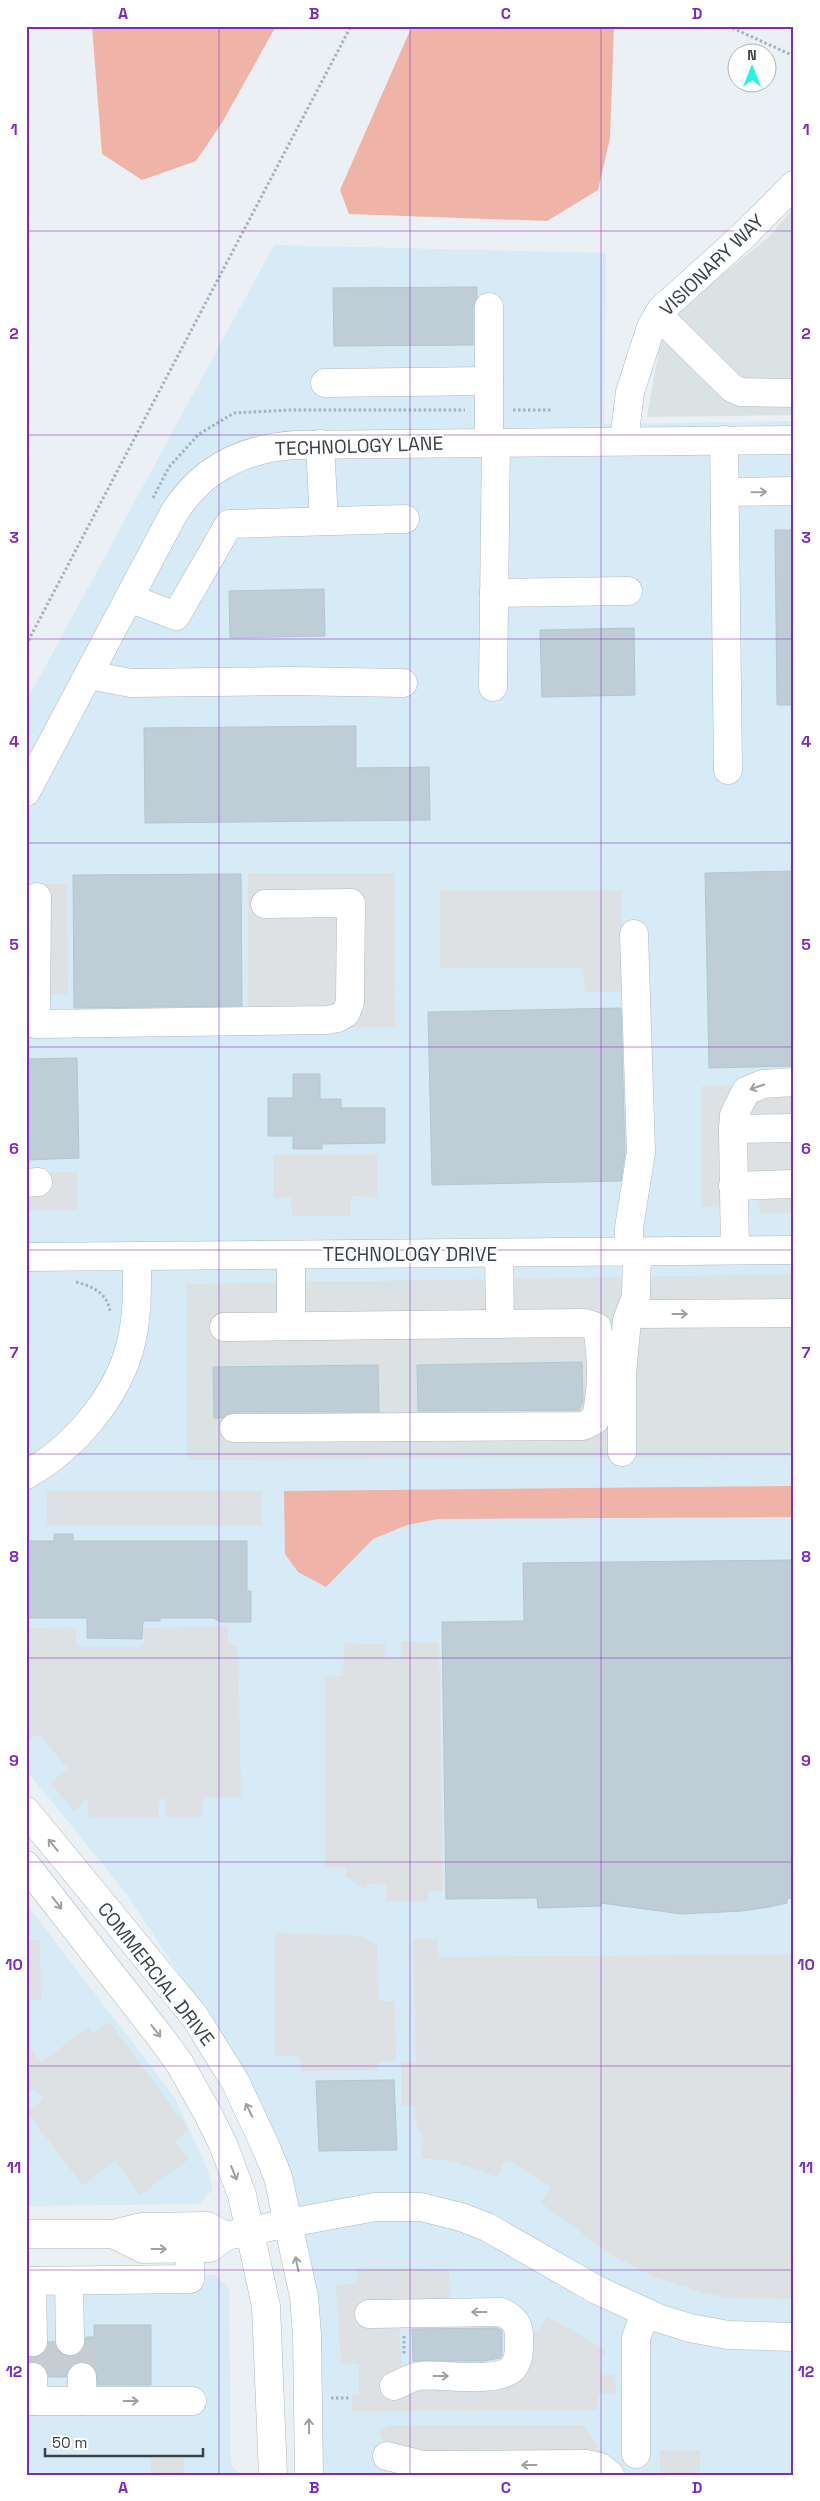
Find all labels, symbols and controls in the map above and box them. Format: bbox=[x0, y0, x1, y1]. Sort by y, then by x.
text: A bbox=[118, 3, 128, 24]
text: B bbox=[309, 3, 319, 24]
text: C bbox=[501, 3, 511, 24]
text: D bbox=[692, 3, 702, 24]
north arrow bbox=[728, 42, 778, 92]
text: N bbox=[747, 46, 757, 64]
text: 1 bbox=[10, 119, 18, 140]
text: 1 bbox=[802, 119, 810, 140]
street label: VISIONARY WAY bbox=[654, 208, 770, 321]
text: 2 bbox=[9, 323, 19, 344]
text: 2 bbox=[801, 323, 811, 344]
street label: TECHNOLOGY LANE bbox=[274, 431, 444, 461]
one-way arrow bbox=[751, 487, 767, 496]
text: 3 bbox=[9, 527, 19, 548]
text: 3 bbox=[801, 527, 811, 548]
text: 4 bbox=[9, 731, 19, 752]
text: 4 bbox=[801, 731, 811, 752]
text: 5 bbox=[9, 934, 19, 955]
text: 5 bbox=[801, 934, 811, 955]
one-way arrow bbox=[749, 1083, 765, 1092]
text: 6 bbox=[9, 1138, 19, 1159]
text: 6 bbox=[801, 1138, 811, 1159]
street label: TECHNOLOGY DRIVE bbox=[323, 1242, 497, 1267]
one-way arrow bbox=[672, 1309, 688, 1319]
text: 7 bbox=[10, 1342, 19, 1363]
text: 7 bbox=[802, 1342, 811, 1363]
text: 8 bbox=[9, 1546, 19, 1567]
text: 8 bbox=[801, 1546, 811, 1567]
text: 9 bbox=[9, 1750, 19, 1771]
text: 9 bbox=[801, 1750, 811, 1771]
one-way arrow bbox=[47, 1839, 58, 1852]
one-way arrow bbox=[51, 1896, 62, 1909]
street label: COMMERCIAL DRIVE bbox=[92, 1897, 220, 2051]
text: 10 bbox=[5, 1954, 23, 1975]
text: 10 bbox=[797, 1954, 815, 1975]
one-way arrow bbox=[151, 2024, 162, 2037]
one-way arrow bbox=[243, 2103, 253, 2118]
text: 11 bbox=[7, 2157, 21, 2178]
text: 11 bbox=[799, 2157, 813, 2178]
one-way arrow bbox=[230, 2165, 240, 2180]
one-way arrow bbox=[150, 2244, 166, 2254]
one-way arrow bbox=[292, 2257, 302, 2273]
one-way arrow bbox=[471, 2307, 488, 2317]
text: 12 bbox=[6, 2361, 22, 2382]
text: 12 bbox=[798, 2361, 814, 2382]
one-way arrow bbox=[432, 2371, 448, 2381]
one-way arrow bbox=[122, 2396, 139, 2406]
one-way arrow bbox=[304, 2418, 313, 2434]
scale bar bbox=[45, 2426, 202, 2458]
text: 50 m bbox=[52, 2433, 87, 2452]
one-way arrow bbox=[522, 2460, 538, 2470]
text: A bbox=[118, 2477, 128, 2498]
text: B bbox=[309, 2477, 319, 2498]
text: C bbox=[501, 2477, 511, 2498]
text: D bbox=[692, 2477, 702, 2498]

